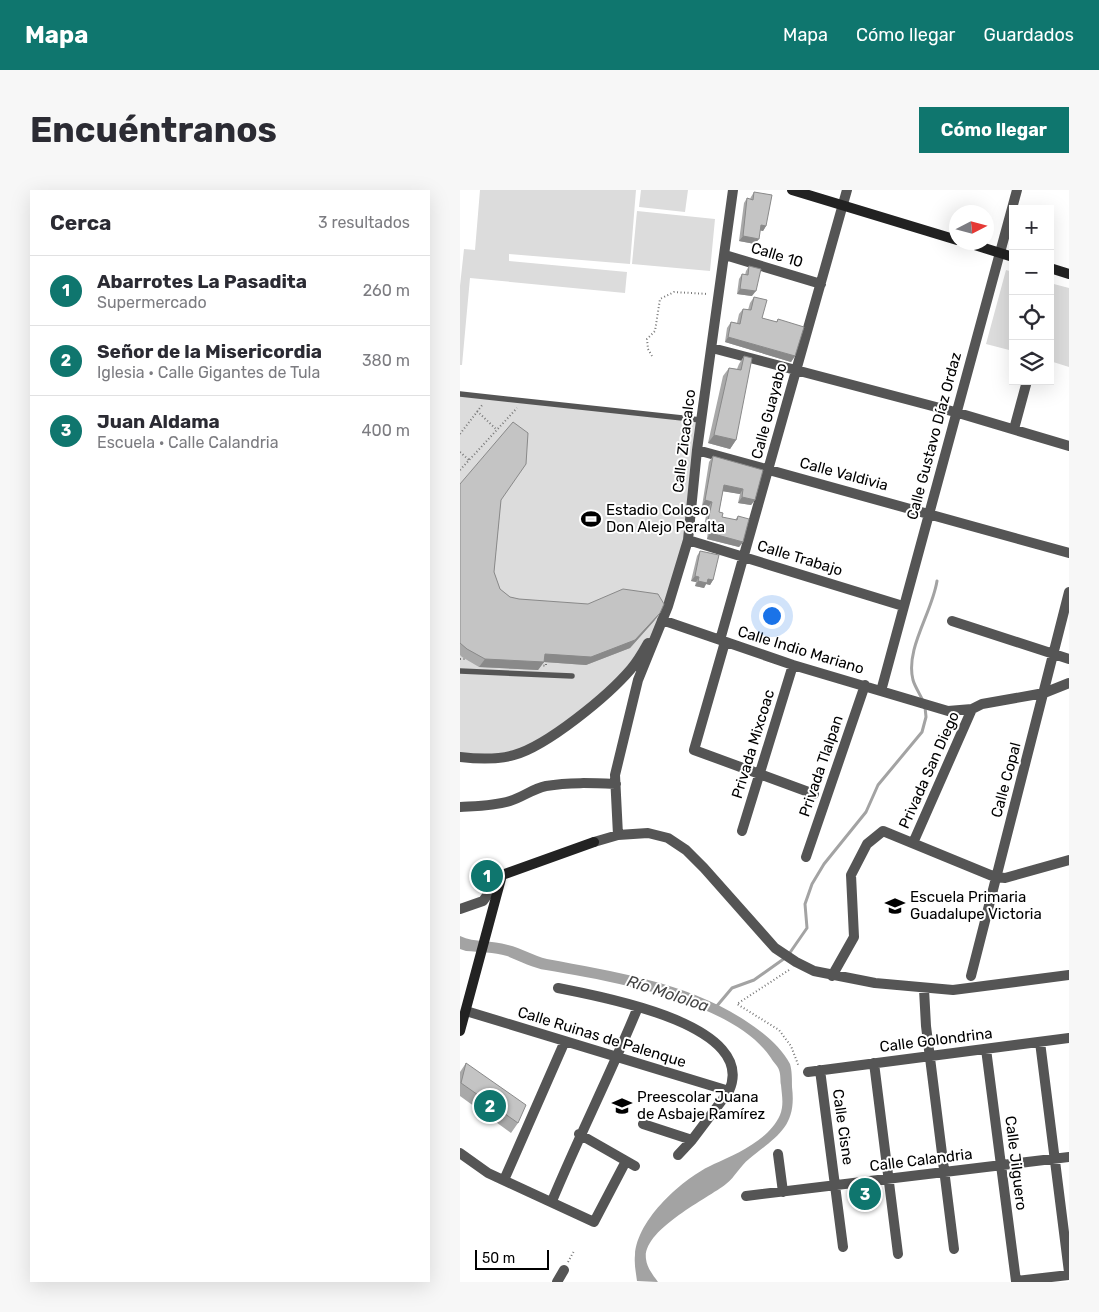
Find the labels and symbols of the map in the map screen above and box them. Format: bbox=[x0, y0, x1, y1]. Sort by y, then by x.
north arrow bbox=[949, 205, 994, 250]
street label: Calle 10 bbox=[749, 239, 805, 271]
street label: Calle Gustavo Díaz Ordaz bbox=[903, 350, 965, 522]
street label: Calle Guayabo bbox=[748, 361, 790, 461]
street label: Calle Zicacalco bbox=[669, 388, 699, 494]
street label: Calle Valdivia bbox=[798, 454, 890, 494]
place label: Estadio Coloso Don Alejo Peralta bbox=[606, 501, 725, 536]
sports icon: Estadio Coloso Don Alejo Peralta bbox=[580, 508, 602, 530]
street label: Calle Trabajo bbox=[755, 536, 845, 580]
your location bbox=[759, 603, 785, 629]
street label: Calle Indio Mariano bbox=[736, 622, 866, 678]
street label: Privada Mixcoac bbox=[728, 687, 778, 801]
street label: Privada San Diego bbox=[895, 709, 963, 831]
street label: Privada Tlalpan bbox=[795, 713, 847, 819]
street label: Calle Copal bbox=[987, 740, 1025, 820]
pin: 1 bbox=[471, 857, 503, 895]
place label: Escuela Primaria Guadalupe Victoria bbox=[910, 888, 1042, 923]
school or university icon: Escuela Primaria Guadalupe Victoria bbox=[884, 895, 906, 917]
water label: Río Mololoa bbox=[625, 971, 711, 1016]
street label: Calle Ruinas de Palenque bbox=[516, 1003, 688, 1071]
street label: Calle Golondrina bbox=[879, 1024, 993, 1056]
pin: 2 bbox=[474, 1087, 506, 1125]
place label: Preescolar Juana de Asbaje Ramírez bbox=[637, 1088, 766, 1123]
street label: Calle Cisne bbox=[829, 1088, 857, 1166]
school or university icon: Preescolar Juana de Asbaje Ramírez bbox=[611, 1095, 633, 1117]
street label: Calle Jilguero bbox=[1001, 1115, 1031, 1211]
street label: Calle Calandria bbox=[869, 1145, 973, 1175]
pin: 3 bbox=[849, 1175, 881, 1213]
scale bar bbox=[475, 1247, 549, 1270]

